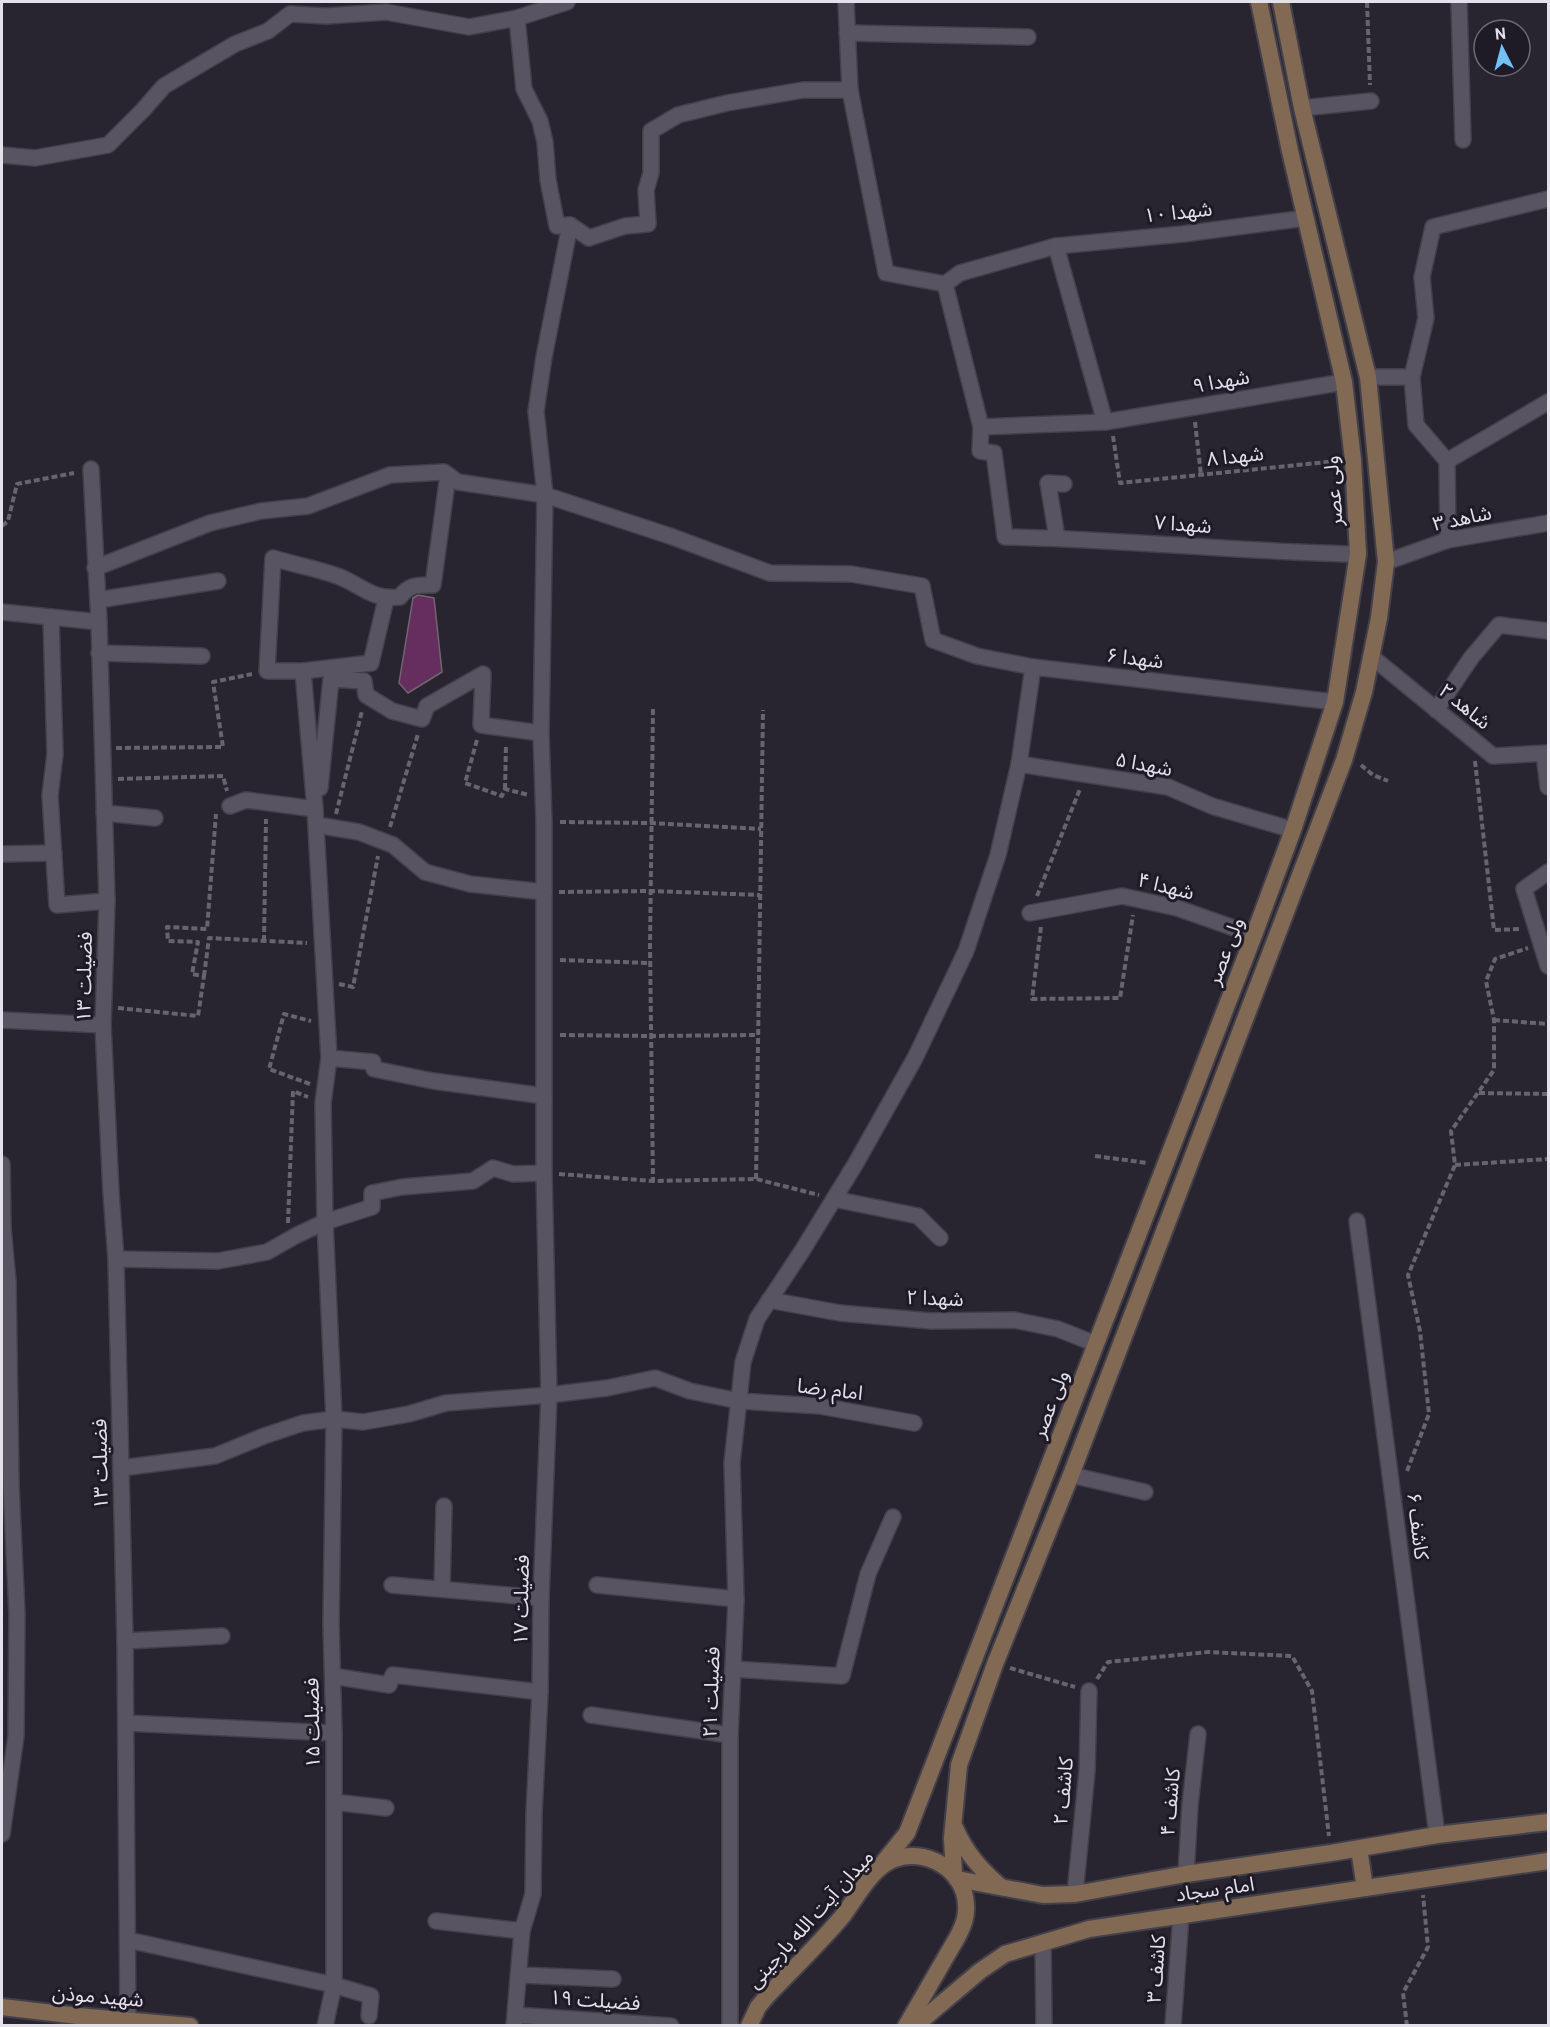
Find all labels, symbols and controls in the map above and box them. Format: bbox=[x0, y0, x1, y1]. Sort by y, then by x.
north arrow bbox=[1472, 18, 1532, 78]
text: N bbox=[1494, 25, 1507, 46]
street label: شهدا ۱۰ bbox=[1143, 197, 1214, 231]
street label: شهدا ۹ bbox=[1191, 365, 1252, 401]
street label: شهدا ۸ bbox=[1205, 442, 1265, 474]
street label: ولی عصر bbox=[1320, 455, 1350, 528]
street label: شاهد ۳ bbox=[1430, 501, 1494, 539]
street label: شهدا ۷ bbox=[1153, 511, 1212, 541]
street label: شهدا ۶ bbox=[1105, 644, 1165, 676]
street label: شاهد ۲ bbox=[1432, 679, 1495, 736]
street label: شهدا ۵ bbox=[1113, 748, 1174, 784]
street label: شهدا ۴ bbox=[1135, 868, 1196, 907]
street label: ولی عصر bbox=[1202, 914, 1252, 990]
street label: فضیلت ۱۳ bbox=[72, 931, 100, 1023]
street label: شهدا ۲ bbox=[906, 1286, 964, 1314]
street label: ولی عصر bbox=[1027, 1367, 1077, 1443]
street label: امام رضا bbox=[795, 1374, 864, 1408]
street label: فضیلت ۱۳ bbox=[88, 1418, 116, 1510]
street label: کاشف ۶ bbox=[1399, 1491, 1433, 1562]
street label: فضیلت ۱۷ bbox=[509, 1554, 537, 1646]
street label: فضیلت ۲۱ bbox=[698, 1646, 728, 1738]
street label: فضیلت ۱۵ bbox=[300, 1677, 328, 1769]
street label: کاشف ۲ bbox=[1049, 1755, 1081, 1826]
street label: کاشف ۴ bbox=[1156, 1766, 1188, 1837]
street label: میدان آیت الله بارجینی bbox=[742, 1846, 881, 1995]
street label: امام سجاد bbox=[1174, 1873, 1256, 1909]
street label: کاشف ۳ bbox=[1143, 1934, 1173, 2004]
street label: شهید موذن bbox=[51, 1981, 145, 2015]
street label: فضیلت ۱۹ bbox=[549, 1986, 641, 2018]

